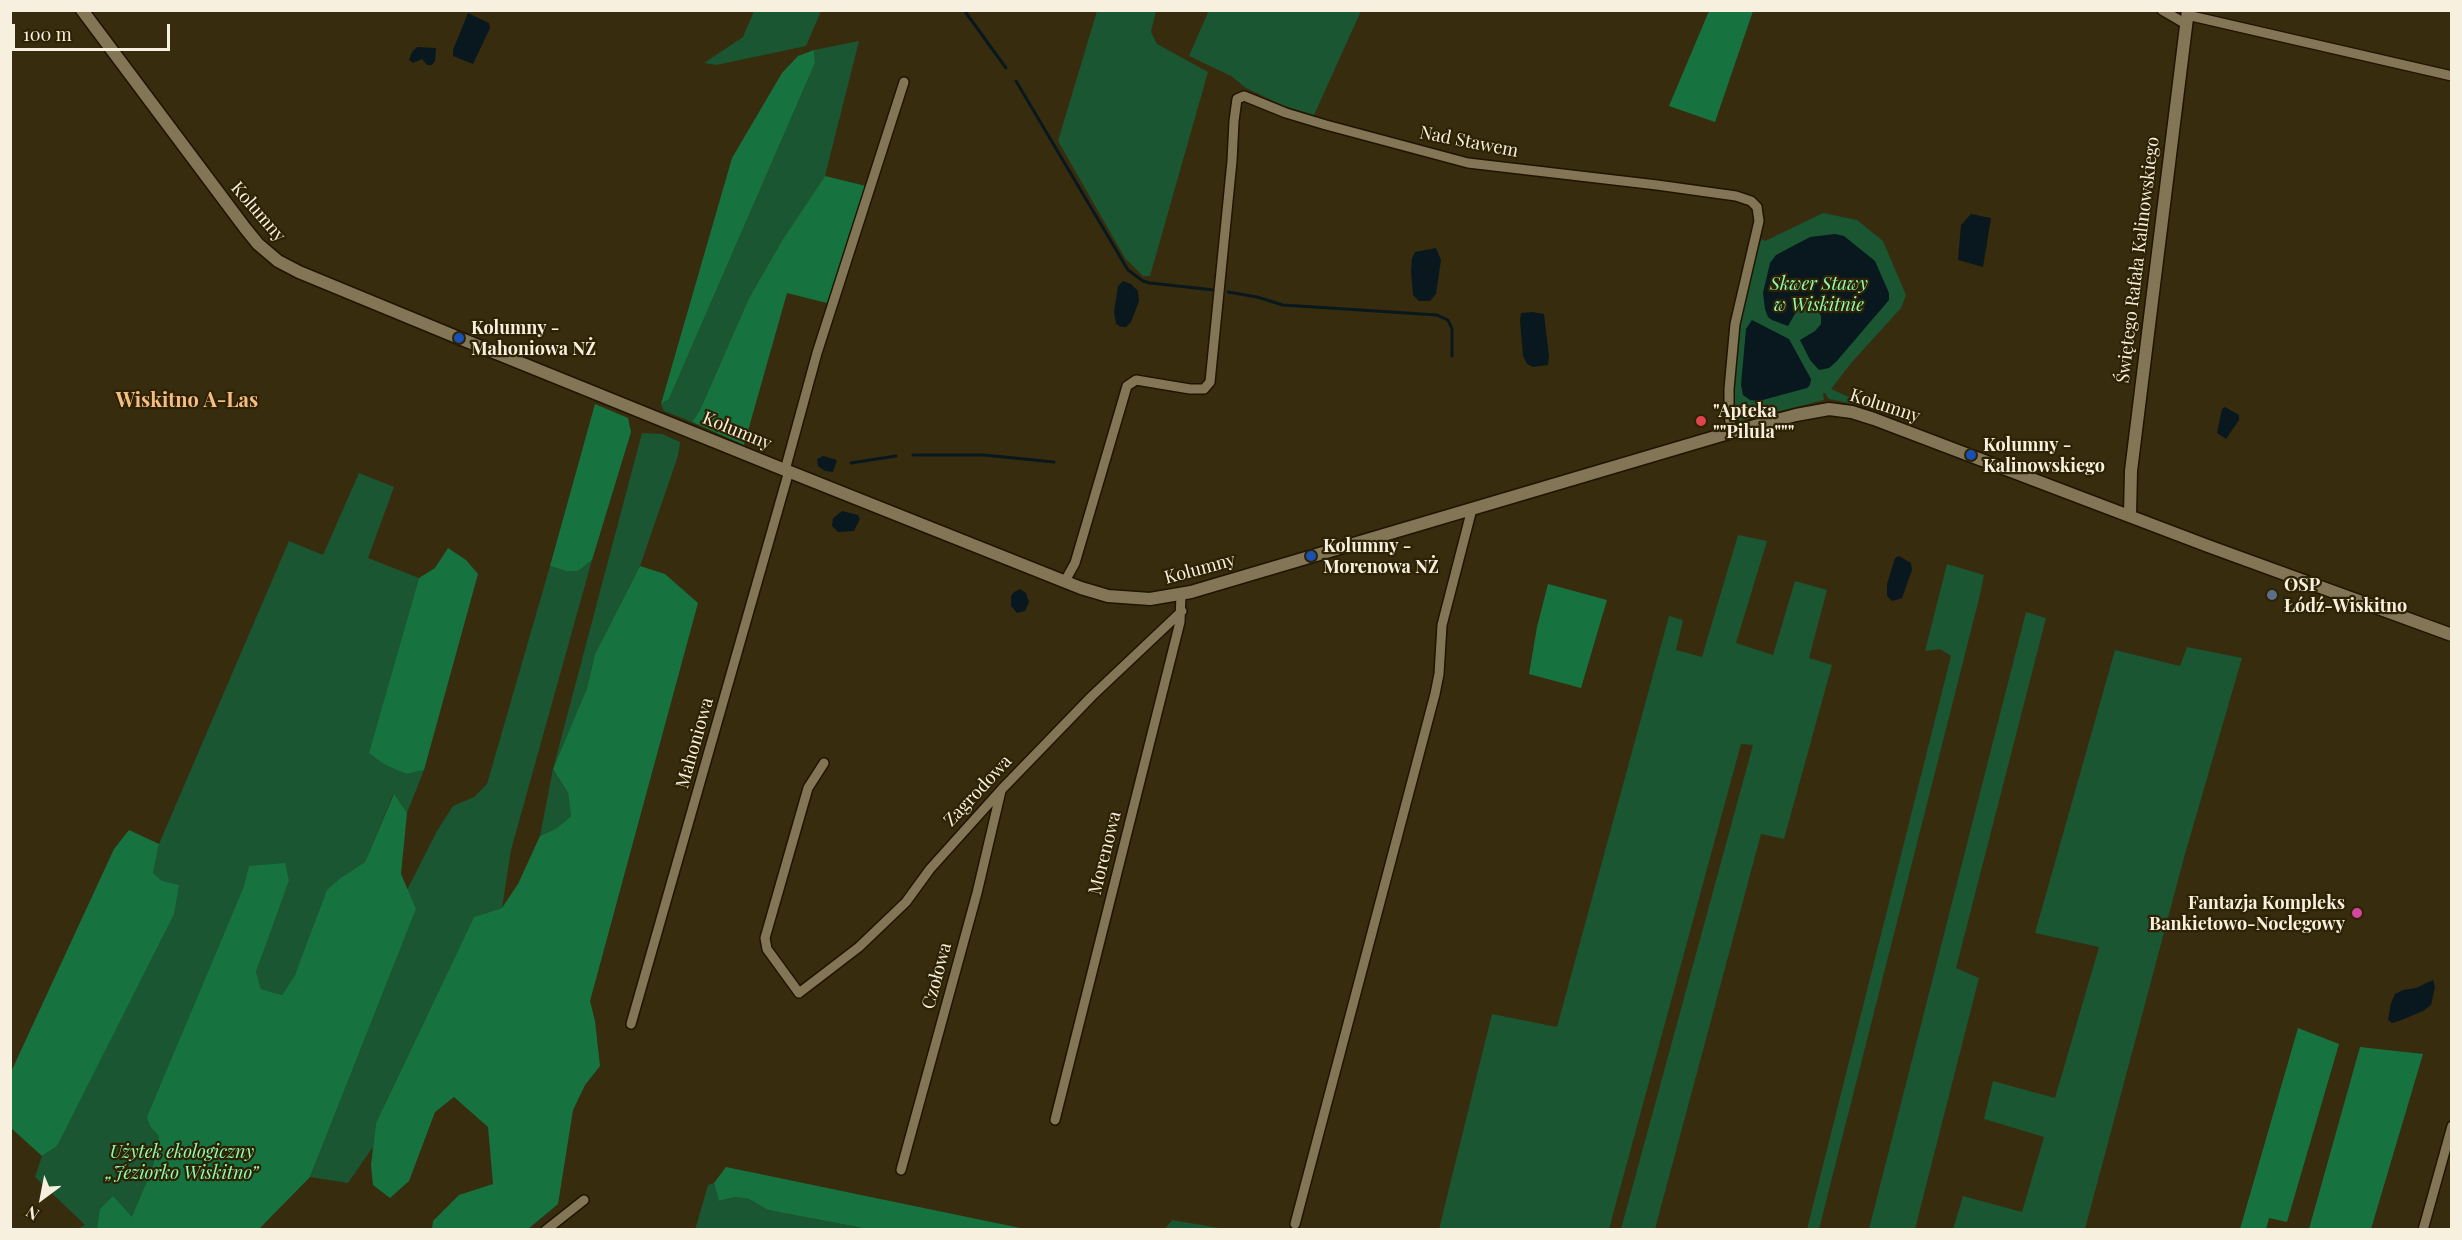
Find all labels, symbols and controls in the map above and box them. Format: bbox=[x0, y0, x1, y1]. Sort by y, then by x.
scale bar bbox=[15, 12, 172, 50]
text: 100 m bbox=[23, 22, 72, 46]
street label: Nad Stawem bbox=[1418, 122, 1520, 162]
street label: Świętego Rafała Kalinowskiego bbox=[2112, 136, 2164, 384]
street label: Kolumny bbox=[226, 177, 290, 247]
park label: Skwer Stawy w Wiskitnie bbox=[1770, 273, 1868, 316]
place label: Kolumny - Mahoniowa NŻ bbox=[471, 317, 596, 360]
marker: Kolumny - Mahoniowa NŻ bbox=[452, 331, 466, 345]
street label: Kolumny bbox=[1847, 384, 1923, 428]
district label: Wiskitno A-Las bbox=[116, 389, 258, 413]
place label: "Apteka ""Pilula""" bbox=[1713, 400, 1794, 442]
street label: Kolumny bbox=[699, 407, 775, 455]
marker: "Apteka ""Pilula""" bbox=[1694, 414, 1708, 428]
place label: Kolumny - Kalinowskiego bbox=[1983, 434, 2105, 476]
marker: Kolumny - Kalinowskiego bbox=[1964, 448, 1978, 462]
place label: Kolumny - Morenowa NŻ bbox=[1323, 535, 1439, 578]
street label: Kolumny bbox=[1162, 549, 1238, 589]
marker: Kolumny - Morenowa NŻ bbox=[1304, 549, 1318, 563]
place label: OSP Łódź-Wiskitno bbox=[2284, 574, 2407, 616]
marker: OSP Łódź-Wiskitno bbox=[2265, 588, 2279, 602]
street label: Mahoniowa bbox=[672, 695, 718, 791]
street label: Zagrodowa bbox=[940, 751, 1016, 831]
street label: Morenowa bbox=[1084, 809, 1126, 897]
place label: Fantazja Kompleks Bankietowo-Noclegowy bbox=[2149, 892, 2345, 934]
marker: Fantazja Kompleks Bankietowo-Noclegowy bbox=[2350, 906, 2364, 920]
street label: Czołowa bbox=[918, 940, 956, 1012]
park label: Użytek ekologiczny „Jeziorko Wiskitno” bbox=[106, 1141, 258, 1184]
north arrow bbox=[12, 1168, 72, 1228]
text: N bbox=[22, 1202, 43, 1226]

